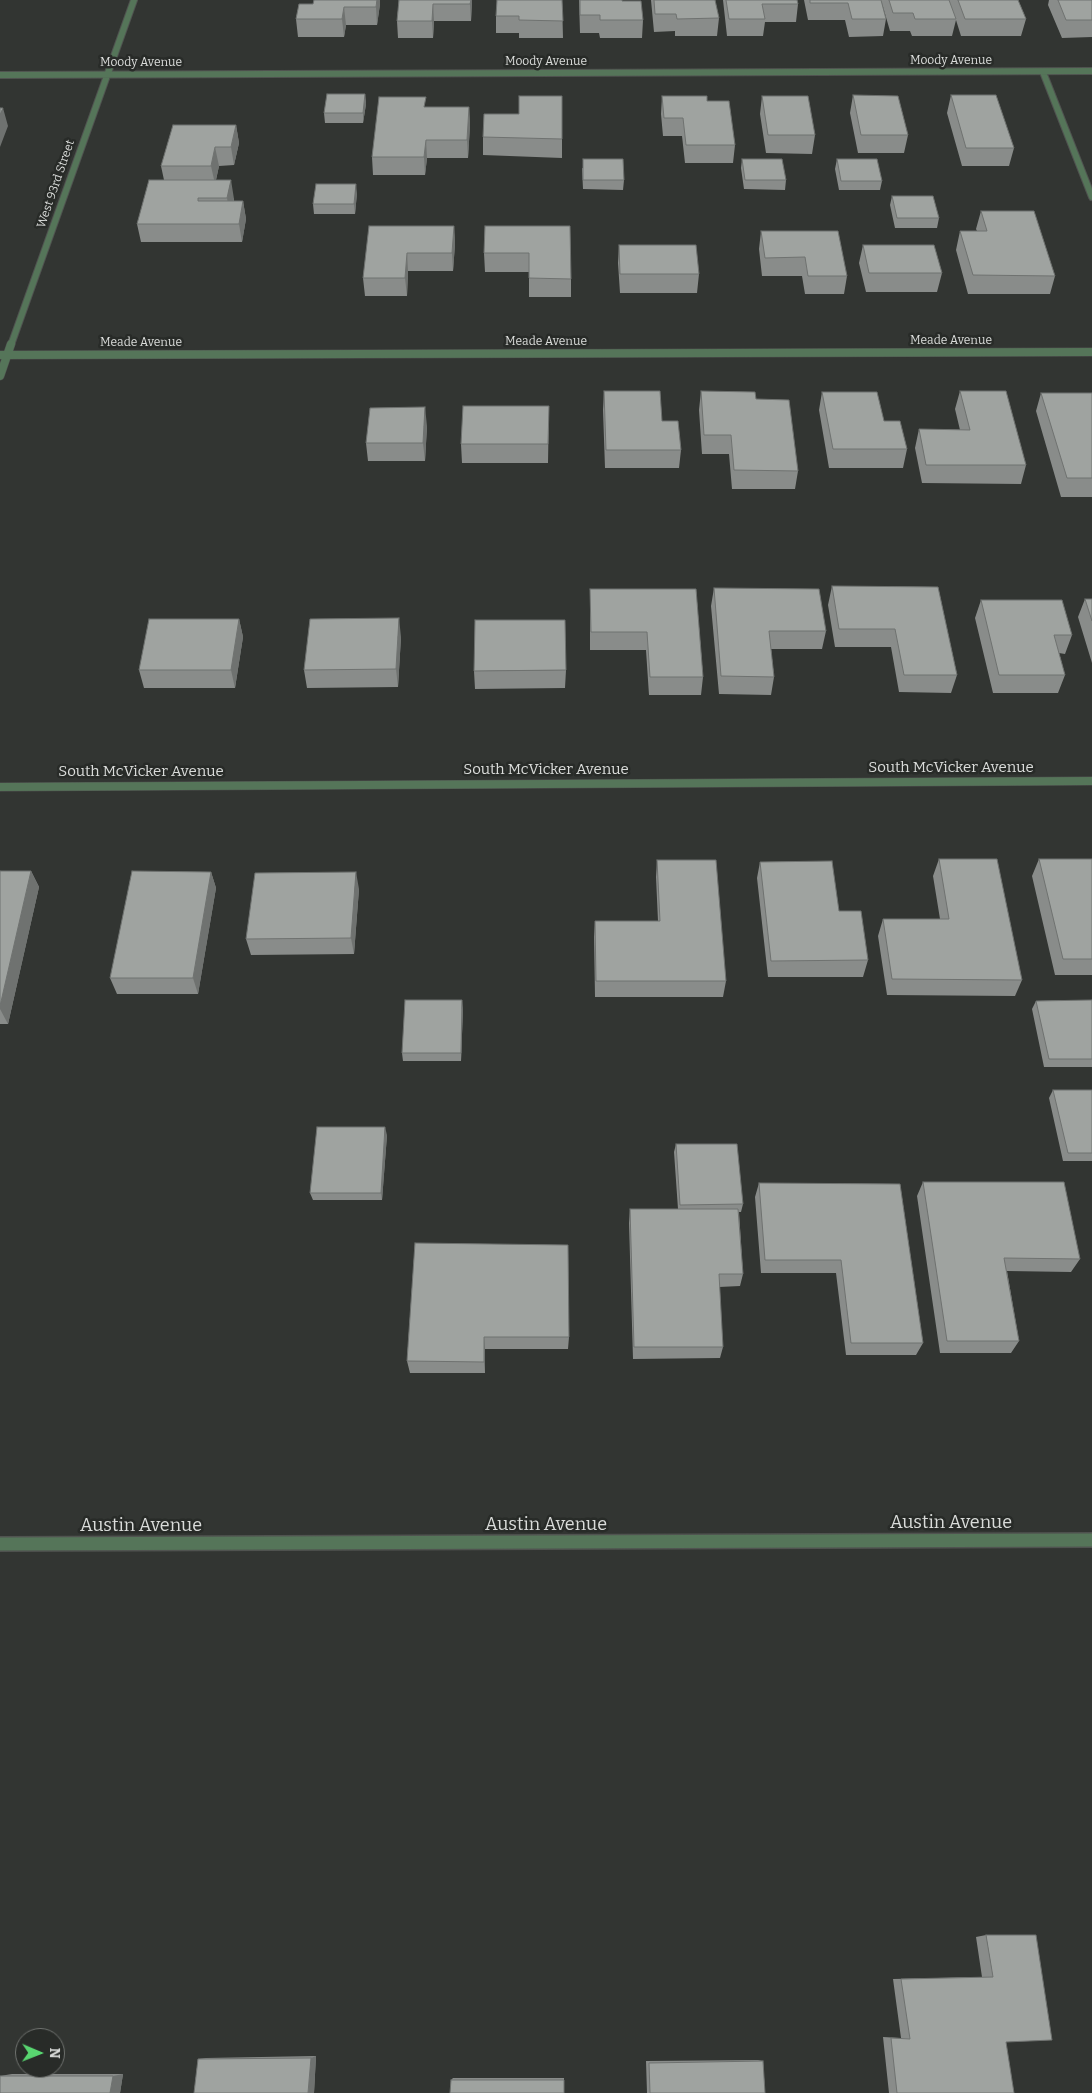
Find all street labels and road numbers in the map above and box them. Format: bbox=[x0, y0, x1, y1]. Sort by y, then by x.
street label: Moody Avenue bbox=[910, 54, 992, 68]
street label: Moody Avenue bbox=[505, 55, 587, 69]
street label: Moody Avenue bbox=[100, 56, 182, 70]
street label: West 93rd Street bbox=[34, 138, 78, 230]
street label: Meade Avenue bbox=[910, 334, 992, 348]
street label: Meade Avenue bbox=[505, 335, 587, 349]
street label: Meade Avenue bbox=[100, 336, 182, 350]
street label: South McVicker Avenue bbox=[868, 759, 1034, 777]
street label: South McVicker Avenue bbox=[463, 761, 629, 779]
street label: South McVicker Avenue bbox=[58, 763, 224, 781]
street label: Austin Avenue bbox=[890, 1512, 1012, 1534]
street label: Austin Avenue bbox=[485, 1514, 607, 1536]
street label: Austin Avenue bbox=[80, 1515, 202, 1537]

